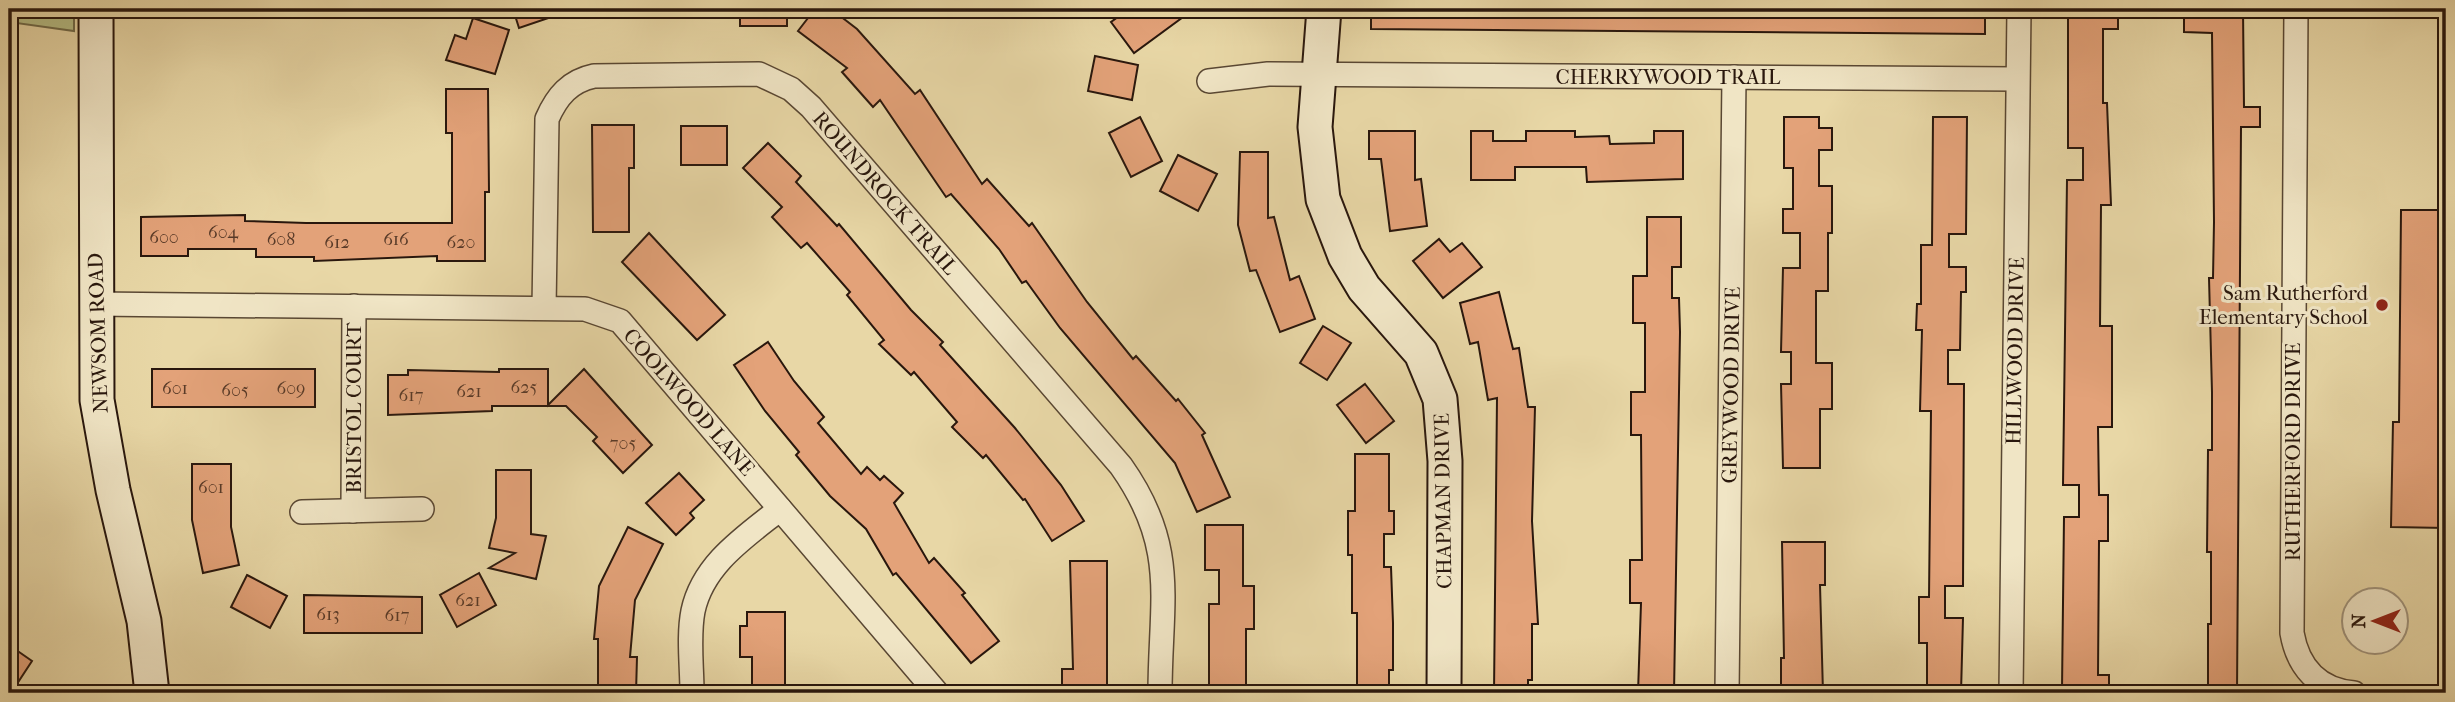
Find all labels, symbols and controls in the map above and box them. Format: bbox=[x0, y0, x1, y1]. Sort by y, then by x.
street label: CHERRYWOOD TRAIL bbox=[1556, 65, 1781, 89]
street label: ROUNDROCK TRAIL bbox=[808, 107, 963, 280]
house number: 604 bbox=[208, 222, 238, 243]
house number: 600 bbox=[149, 227, 179, 248]
house number: 608 bbox=[267, 229, 295, 250]
house number: 616 bbox=[383, 229, 409, 250]
house number: 612 bbox=[324, 232, 350, 253]
house number: 620 bbox=[447, 232, 475, 253]
street label: NEWSOM ROAD bbox=[83, 252, 113, 414]
street label: HILLWOOD DRIVE bbox=[2001, 257, 2029, 445]
place label: Sam Rutherford Elementary School bbox=[2199, 281, 2369, 329]
street label: GREYWOOD DRIVE bbox=[1717, 286, 1745, 484]
marker: Sam Rutherford Elementary School bbox=[2374, 297, 2390, 313]
street label: BRISTOL COURT bbox=[342, 322, 366, 494]
street label: COOLWOOD LANE bbox=[619, 324, 760, 481]
street label: RUTHERFORD DRIVE bbox=[2281, 343, 2305, 561]
house number: 625 bbox=[511, 377, 538, 398]
house number: 601 bbox=[162, 378, 188, 399]
house number: 609 bbox=[276, 378, 306, 399]
house number: 605 bbox=[221, 380, 249, 401]
house number: 621 bbox=[456, 381, 482, 402]
house number: 617 bbox=[399, 385, 424, 406]
street label: CHAPMAN DRIVE bbox=[1429, 413, 1457, 589]
house number: 705 bbox=[610, 433, 636, 454]
house number: 601 bbox=[198, 477, 224, 498]
north arrow bbox=[2340, 586, 2410, 656]
house number: 621 bbox=[455, 590, 481, 611]
house number: 613 bbox=[316, 604, 340, 625]
house number: 617 bbox=[385, 605, 410, 626]
text: N bbox=[2348, 613, 2370, 628]

